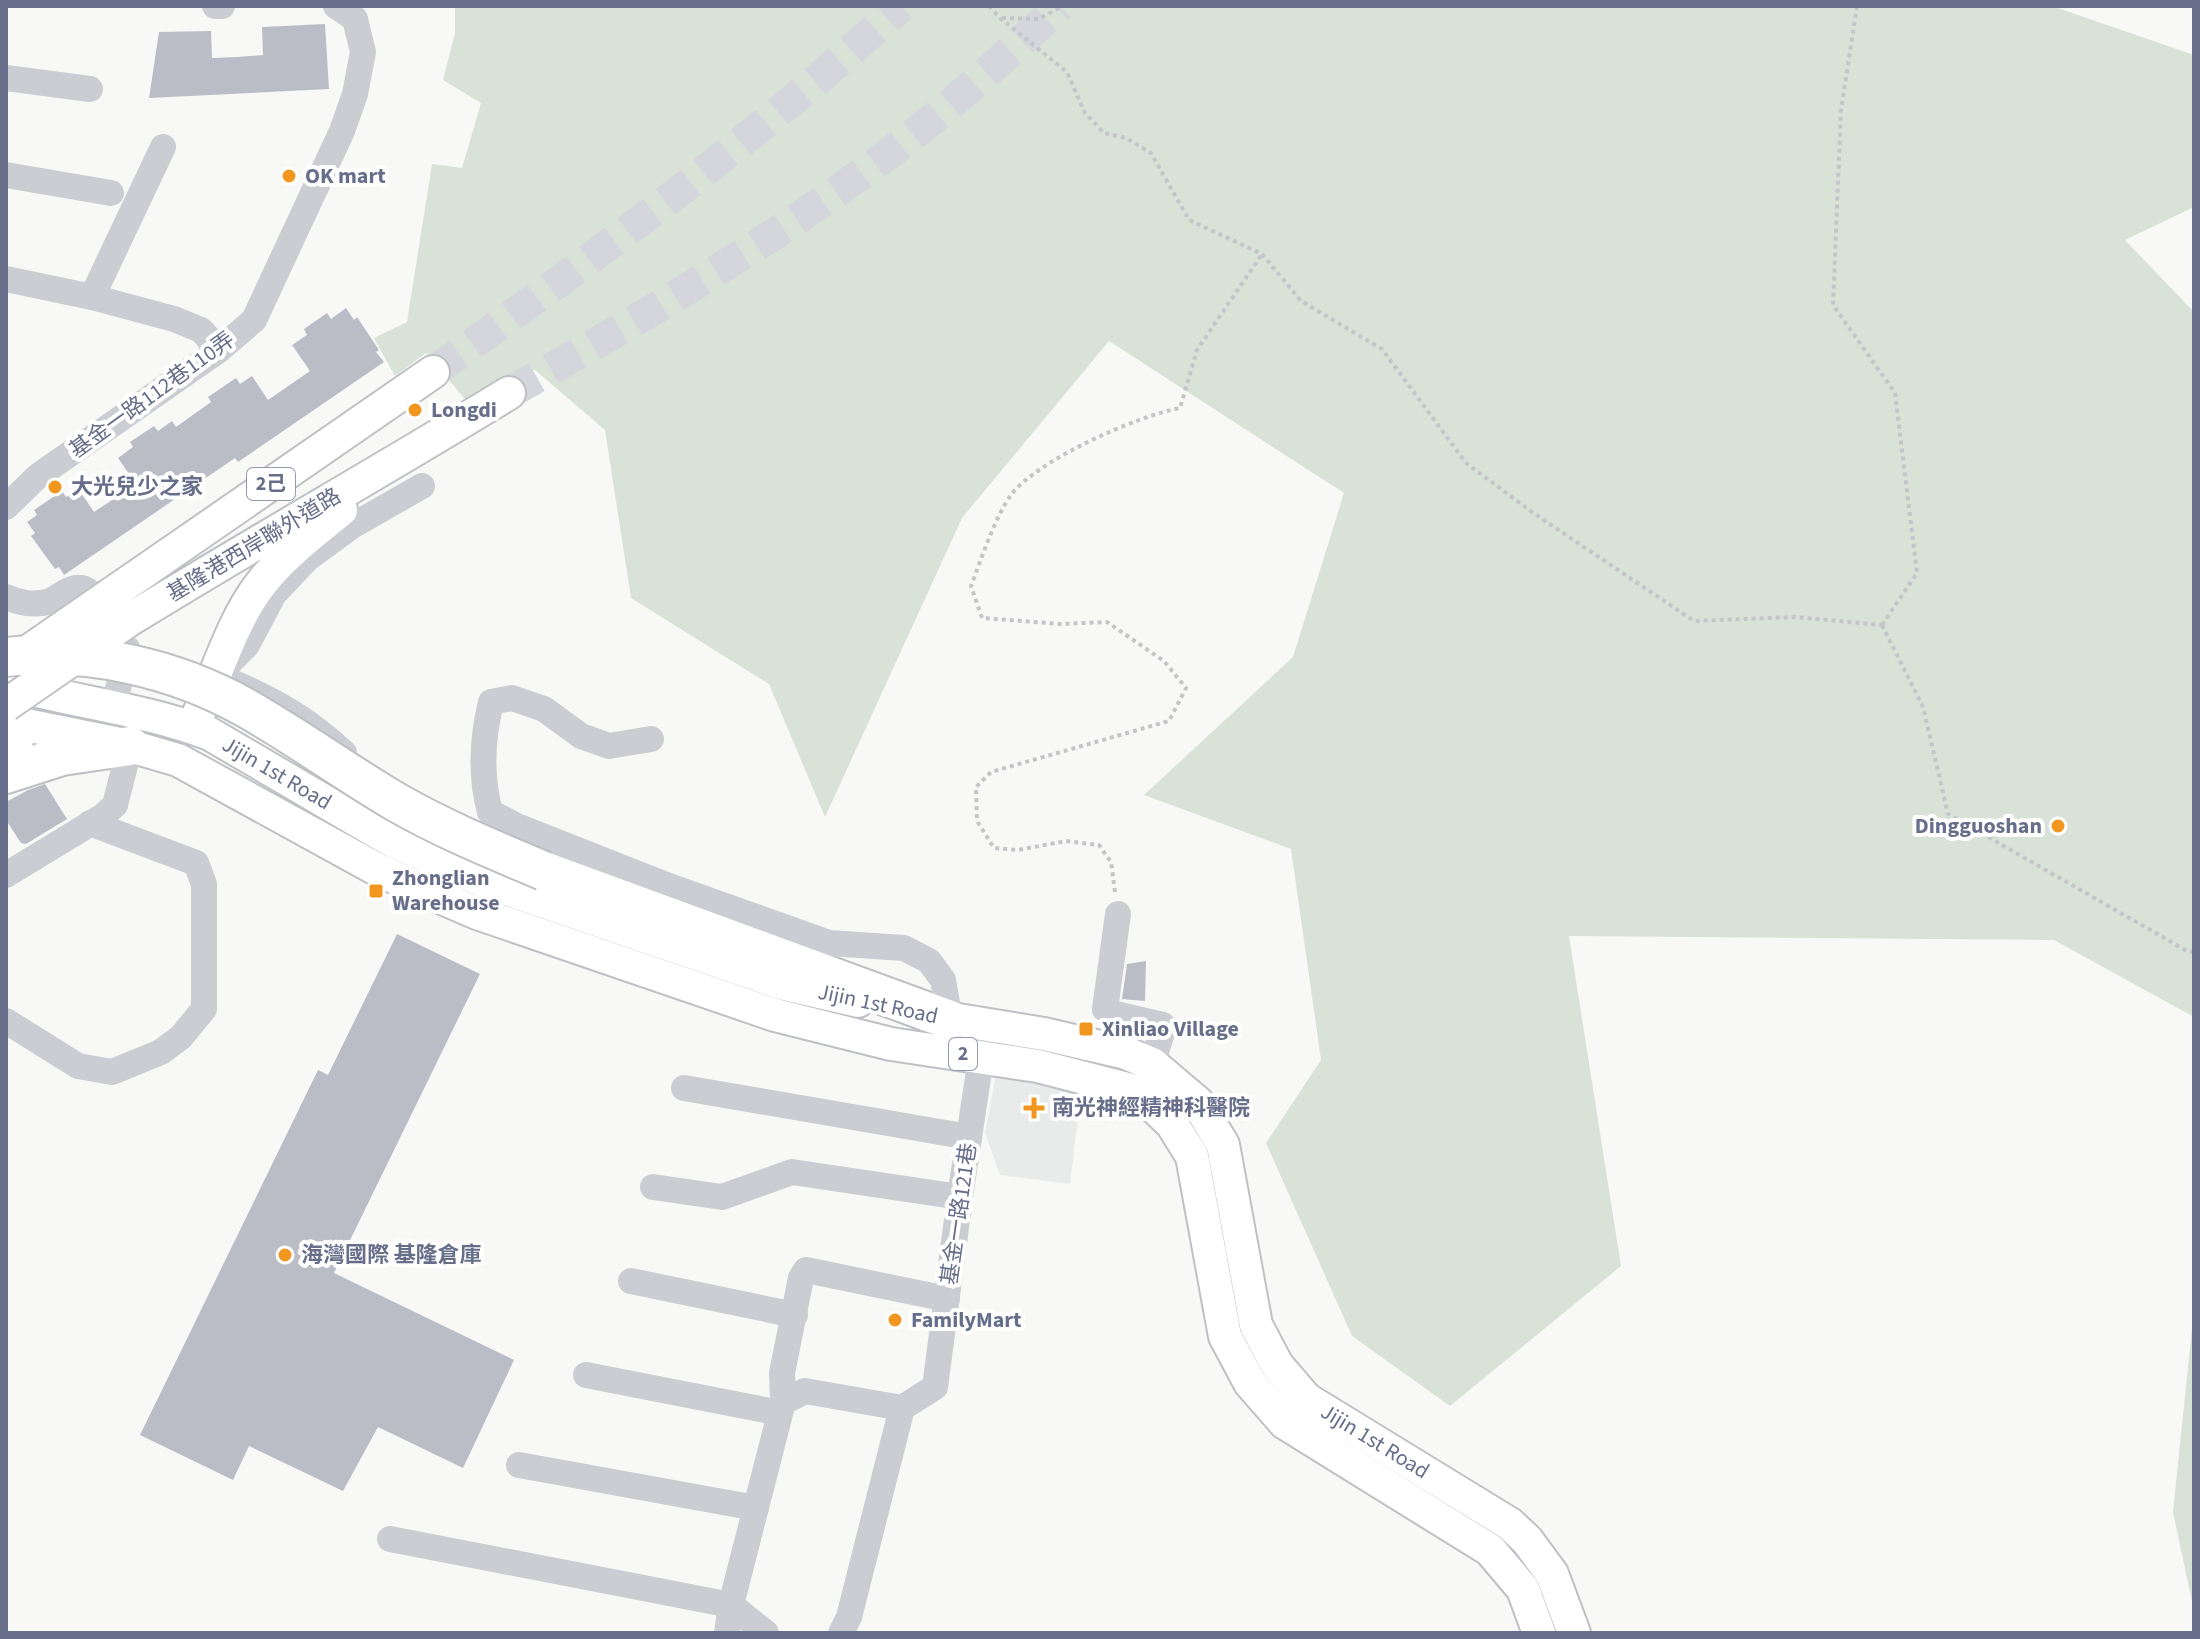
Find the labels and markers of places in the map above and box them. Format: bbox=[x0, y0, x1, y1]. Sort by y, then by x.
place label: OK mart bbox=[305, 160, 386, 192]
marker: OK mart bbox=[280, 167, 298, 185]
place label: Longdi bbox=[431, 394, 497, 426]
marker: Longdi bbox=[406, 401, 424, 419]
place label: 大光兒少之家 bbox=[71, 471, 203, 503]
marker: 大光兒少之家 bbox=[46, 478, 64, 496]
place label: Dingguoshan bbox=[1915, 810, 2042, 842]
marker: Dingguoshan bbox=[2049, 817, 2067, 835]
place label: Zhonglian Warehouse bbox=[392, 862, 500, 919]
marker: Zhonglian Warehouse bbox=[367, 882, 385, 900]
place label: Xinliao Village bbox=[1102, 1013, 1239, 1045]
marker: Xinliao Village bbox=[1077, 1020, 1095, 1038]
place label: 南光神經精神科醫院 bbox=[1052, 1092, 1250, 1124]
marker: 南光神經精神科醫院 bbox=[1023, 1097, 1045, 1119]
place label: 海灣國際 基隆倉庫 bbox=[301, 1239, 481, 1271]
marker: 海灣國際 基隆倉庫 bbox=[276, 1246, 294, 1264]
place label: FamilyMart bbox=[911, 1304, 1022, 1336]
marker: FamilyMart bbox=[886, 1311, 904, 1329]

